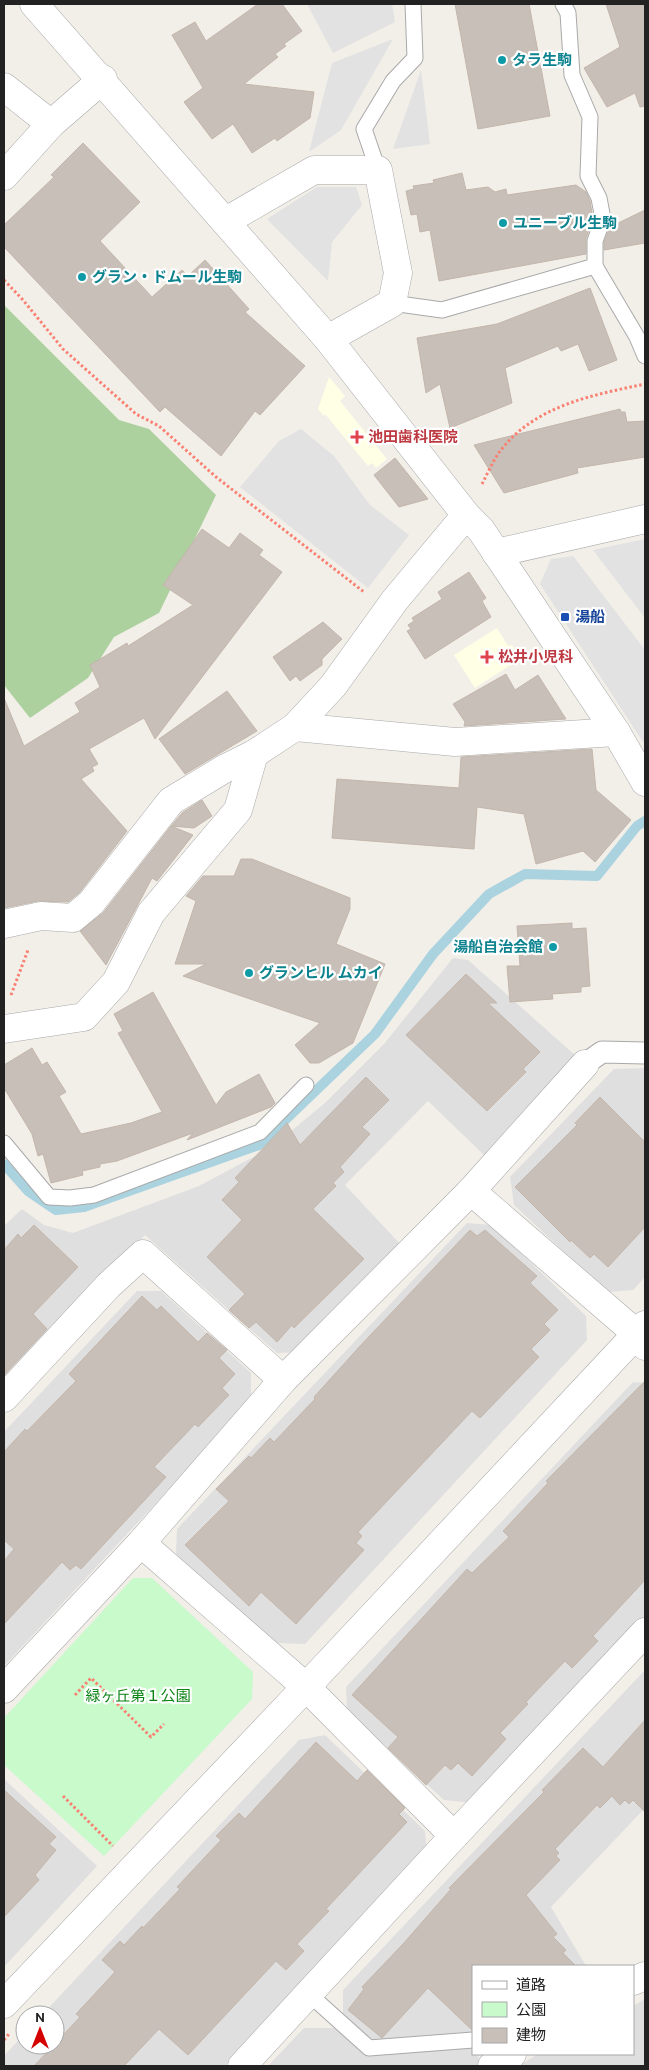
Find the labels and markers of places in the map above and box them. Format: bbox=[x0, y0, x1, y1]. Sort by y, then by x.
place label: タラ生駒 bbox=[512, 52, 572, 71]
marker: タラ生駒 bbox=[496, 54, 508, 66]
place label: ユニーブル生駒 bbox=[513, 214, 617, 234]
marker: ユニーブル生駒 bbox=[497, 217, 509, 229]
place label: グラン・ドムール生駒 bbox=[92, 269, 242, 288]
marker: グラン・ドムール生駒 bbox=[76, 271, 88, 283]
place label: 池田歯科医院 bbox=[368, 429, 458, 448]
marker: 池田歯科医院 bbox=[350, 430, 364, 444]
place label: 湯船 bbox=[575, 609, 605, 628]
marker: 湯船 bbox=[559, 611, 571, 623]
place label: 松井小児科 bbox=[498, 648, 573, 668]
marker: 松井小児科 bbox=[480, 650, 494, 664]
place label: 湯船自治会館 bbox=[453, 939, 543, 958]
marker: 湯船自治会館 bbox=[547, 941, 559, 953]
place label: グランヒル ムカイ bbox=[259, 965, 383, 984]
marker: グランヒル ムカイ bbox=[243, 967, 255, 979]

